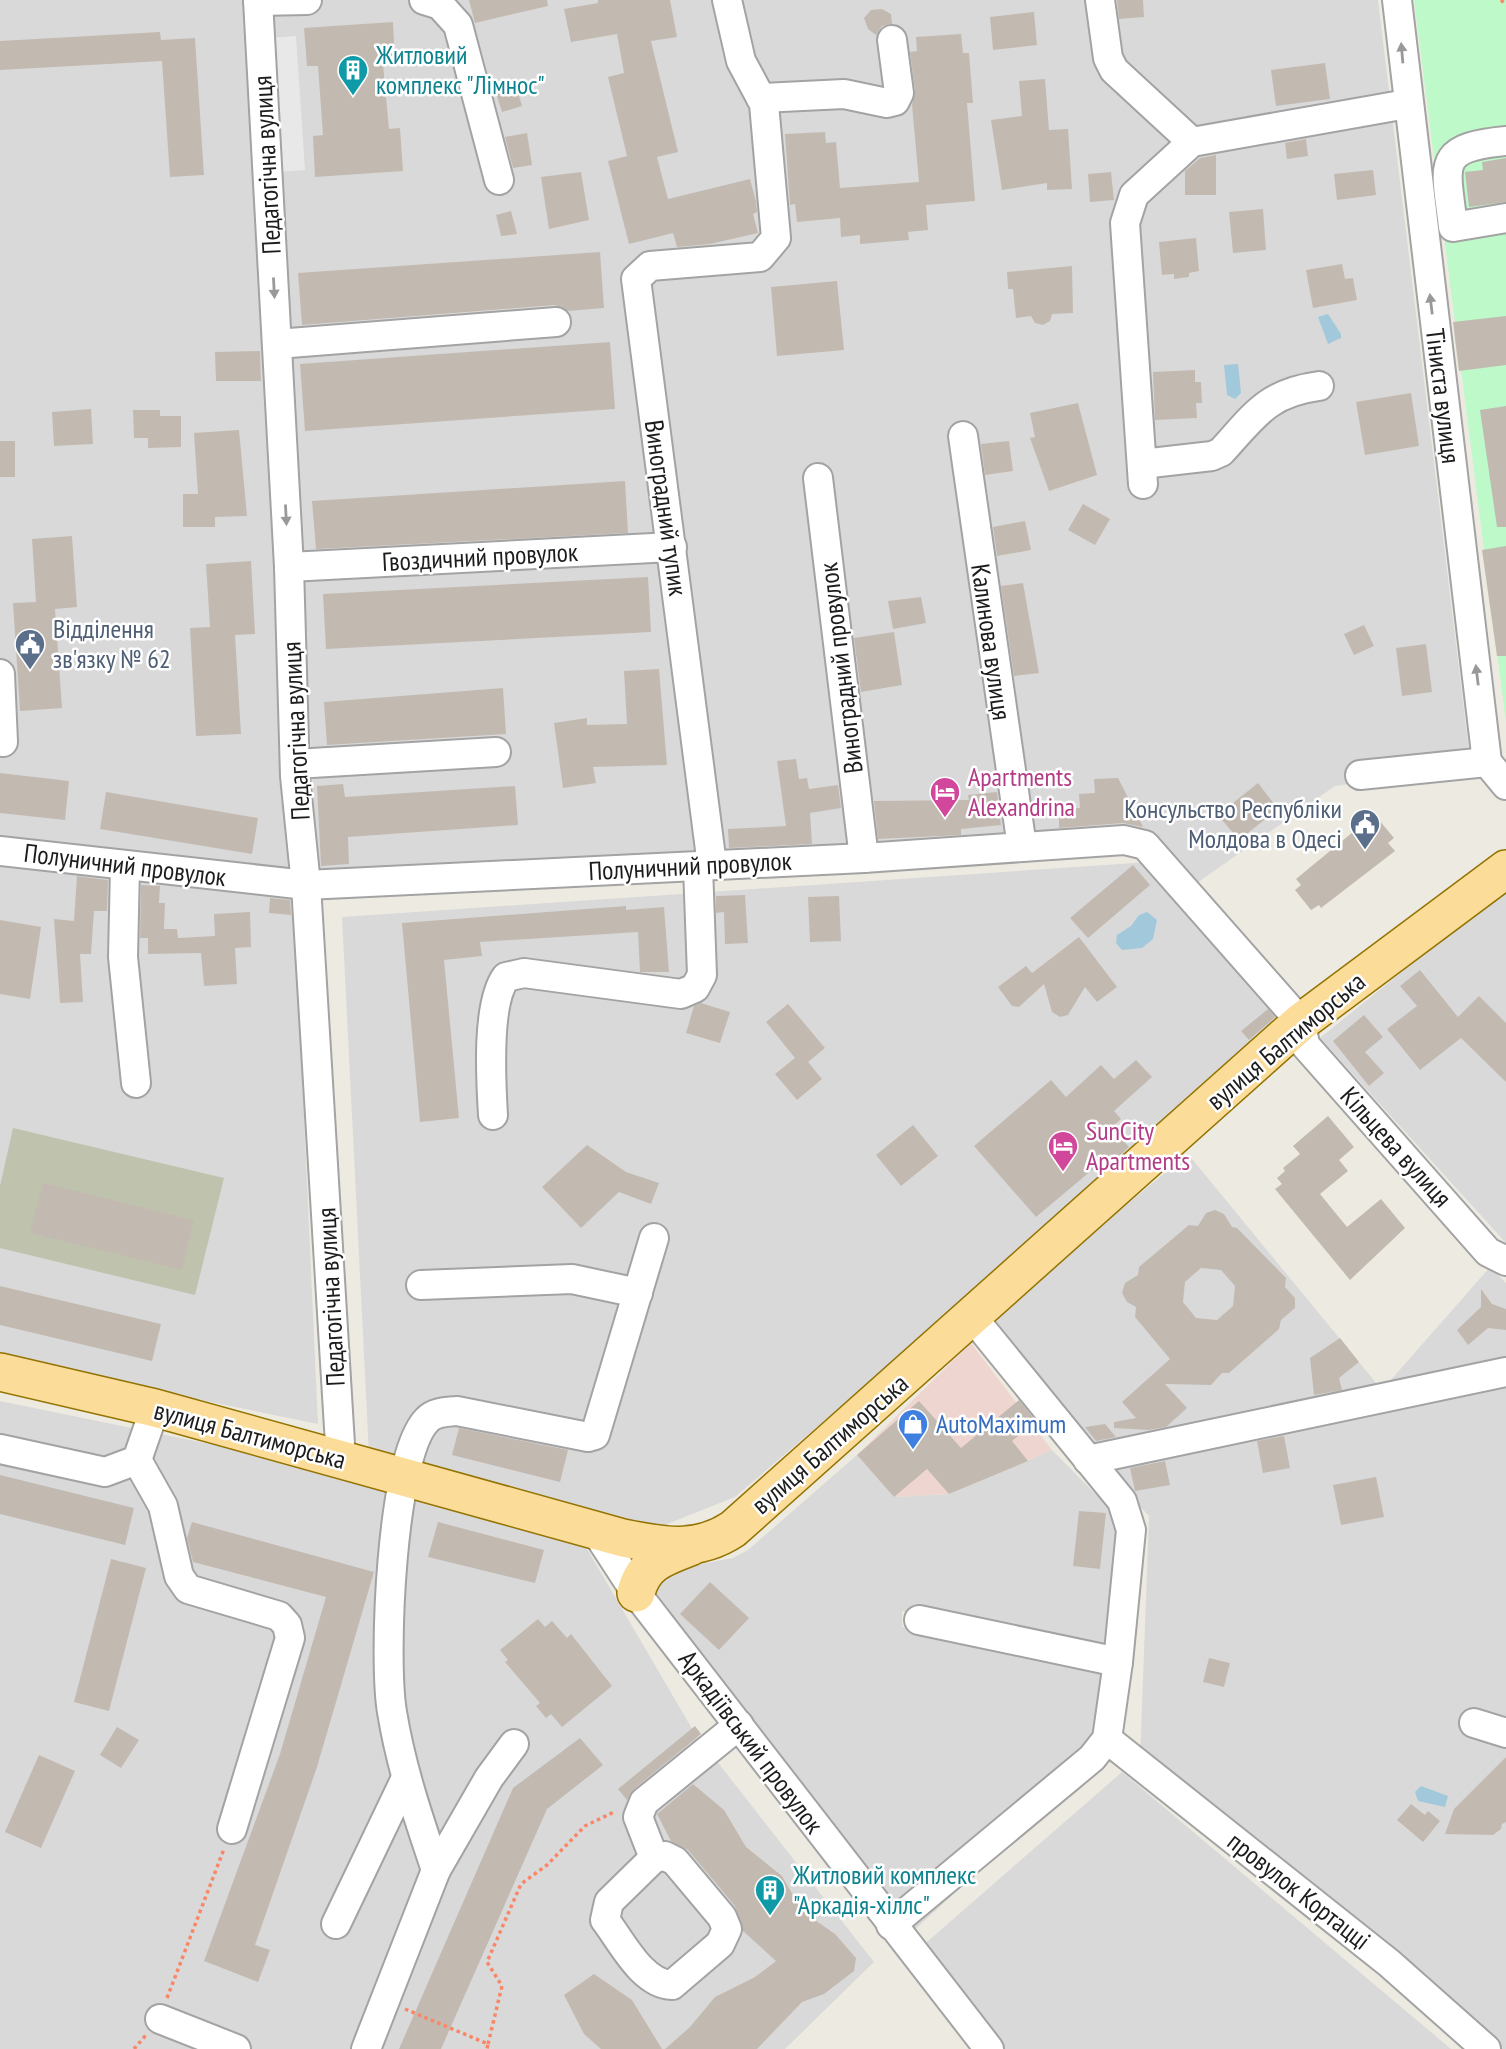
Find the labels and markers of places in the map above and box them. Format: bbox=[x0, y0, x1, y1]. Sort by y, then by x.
place label: Житловий комплекс "Лімнос" bbox=[375, 38, 545, 101]
building icon: Житловий комплекс "Лімнос" bbox=[336, 53, 370, 97]
place label: Відділення зв'язку № 62 bbox=[53, 612, 171, 675]
public building icon: Відділення зв'язку № 62 bbox=[13, 627, 47, 671]
place label: Apartments Alexandrina bbox=[968, 760, 1075, 823]
hotel icon: Apartments Alexandrina bbox=[928, 775, 962, 819]
place label: Консульство Республіки Молдова в Одесі bbox=[1124, 792, 1342, 855]
public building icon: Консульство Республіки Молдова в Одесі bbox=[1348, 807, 1382, 851]
place label: SunCity Apartments bbox=[1086, 1114, 1190, 1177]
hotel icon: SunCity Apartments bbox=[1046, 1129, 1080, 1173]
shop icon: AutoMaximum bbox=[896, 1407, 930, 1451]
place label: AutoMaximum bbox=[936, 1407, 1066, 1440]
place label: Житловий комплекс "Аркадія-хіллс" bbox=[792, 1858, 976, 1921]
building icon: Житловий комплекс "Аркадія-хіллс" bbox=[753, 1873, 787, 1917]

